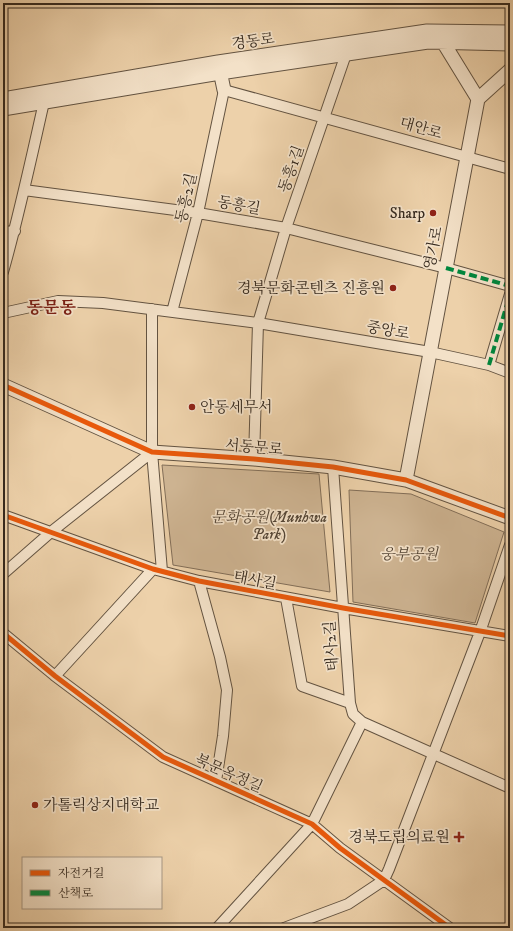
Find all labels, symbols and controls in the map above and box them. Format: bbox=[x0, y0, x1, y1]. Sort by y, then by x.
street label: 경동로 bbox=[230, 29, 276, 54]
street label: 대안로 bbox=[397, 113, 445, 144]
street label: 동흥1길 bbox=[275, 143, 308, 195]
street label: 동흥2길 bbox=[172, 171, 201, 225]
street label: 동흥길 bbox=[216, 192, 262, 219]
place label: Sharp bbox=[390, 204, 425, 223]
marker: Sharp bbox=[428, 208, 438, 218]
street label: 영가로 bbox=[420, 224, 447, 271]
place label: 경북문화콘텐츠 진흥원 bbox=[237, 279, 385, 298]
marker: 경북문화콘텐츠 진흥원 bbox=[388, 283, 398, 293]
district label: 동문동 bbox=[26, 297, 76, 319]
street label: 중앙로 bbox=[365, 317, 411, 344]
place label: 안동세무서 bbox=[200, 398, 272, 417]
marker: 안동세무서 bbox=[187, 402, 197, 412]
street label: 서동문로 bbox=[224, 436, 284, 460]
park label: 문화공원(Munhwa Park) bbox=[211, 508, 327, 544]
park label: 웅부공원 bbox=[380, 545, 439, 564]
street label: 태사길 bbox=[232, 567, 278, 594]
street label: 태사2길 bbox=[320, 620, 343, 672]
street label: 북문옥정길 bbox=[192, 750, 266, 797]
place label: 가톨릭상지대학교 bbox=[43, 796, 159, 815]
marker: 가톨릭상지대학교 bbox=[30, 800, 40, 810]
place label: 경북도립의료원 bbox=[349, 828, 450, 847]
marker: 경북도립의료원 bbox=[453, 831, 465, 843]
legend bbox=[22, 857, 162, 909]
text: 자전거길 bbox=[58, 866, 104, 881]
text: 산책로 bbox=[58, 886, 93, 901]

